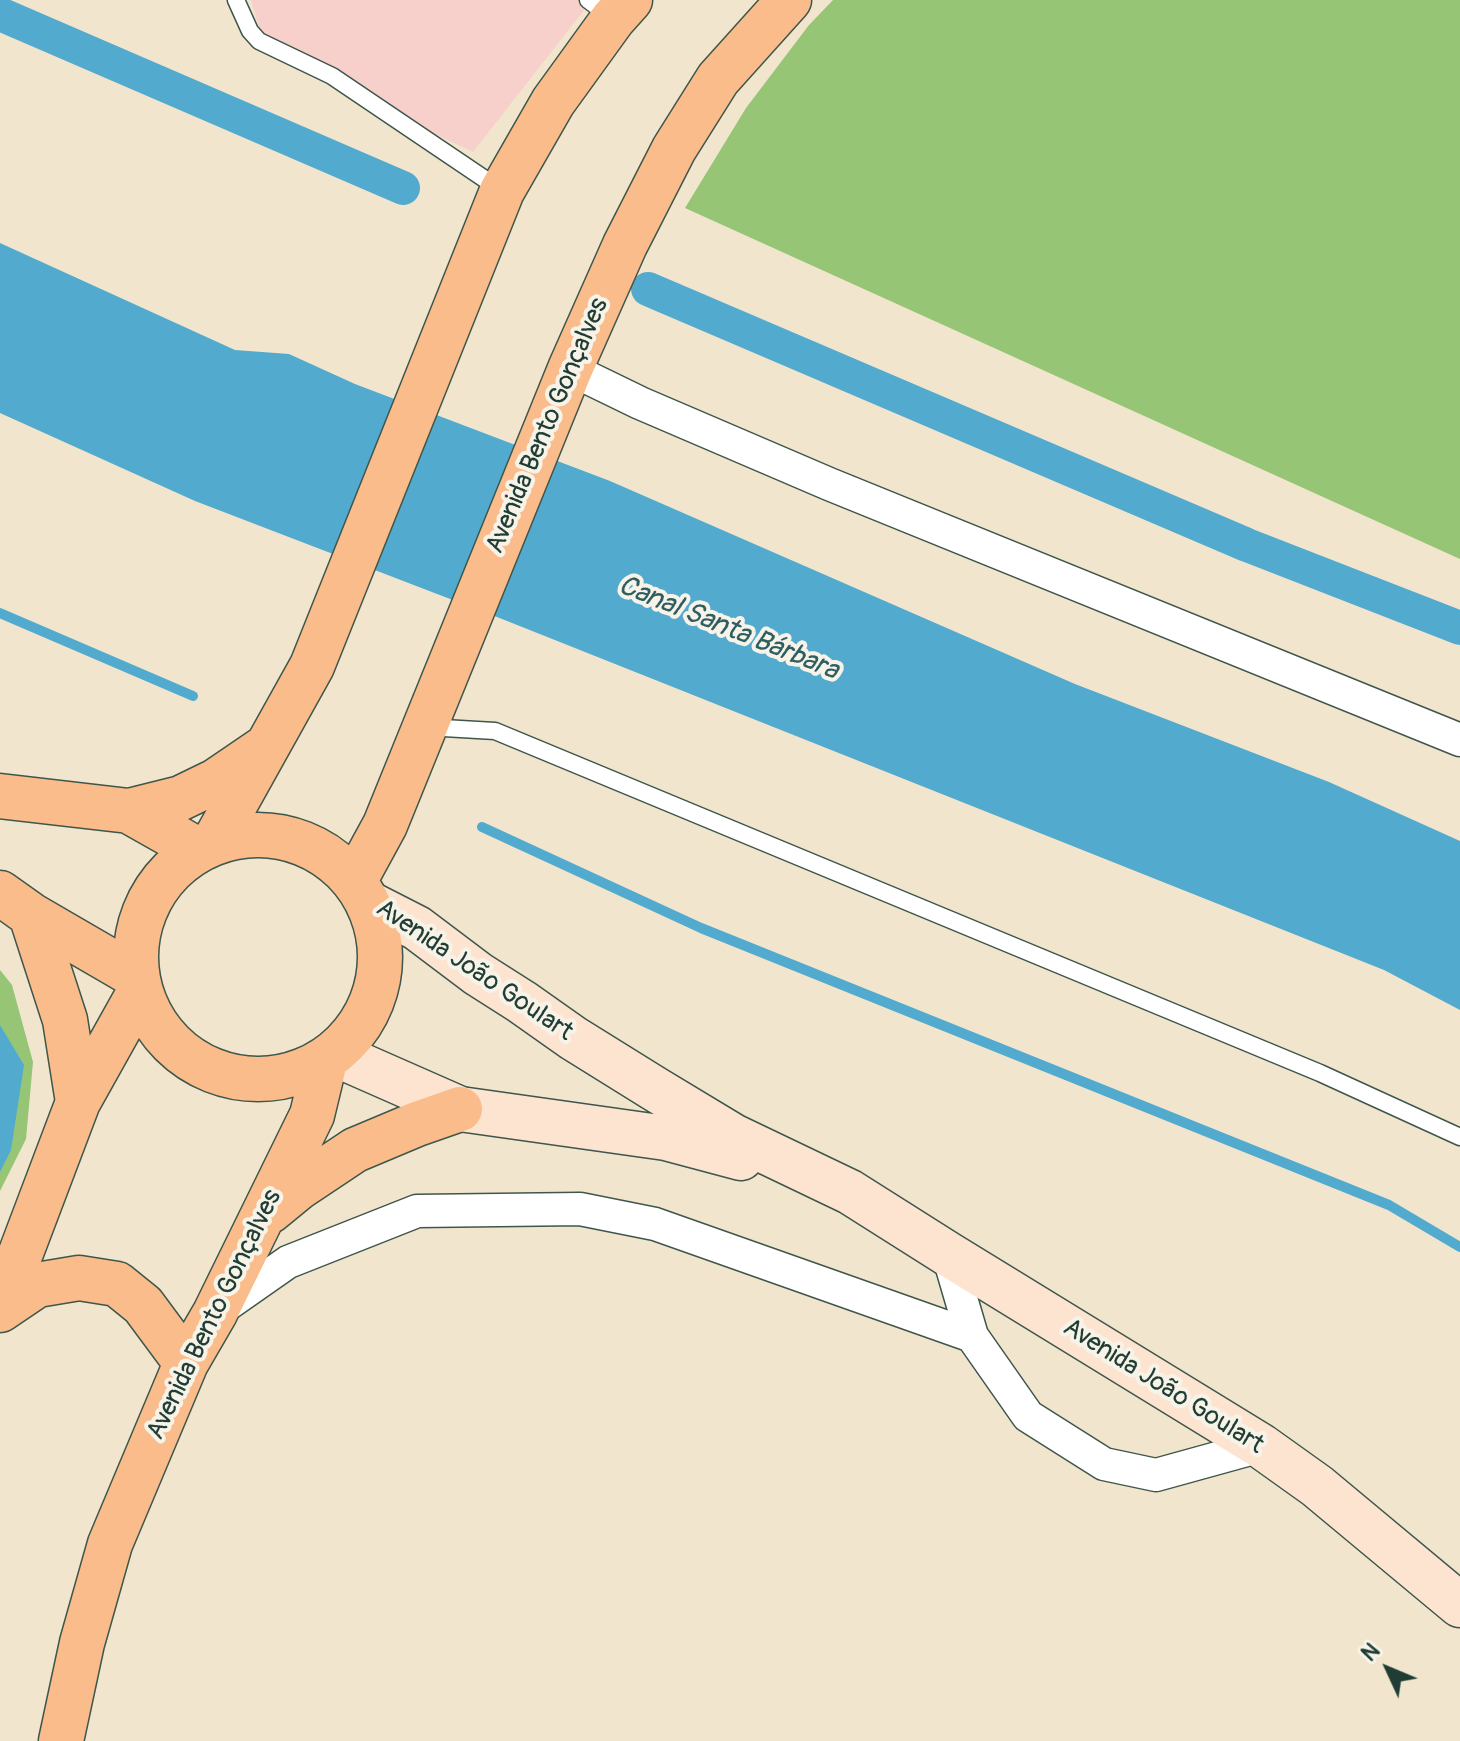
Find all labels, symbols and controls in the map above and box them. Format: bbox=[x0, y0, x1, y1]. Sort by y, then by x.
street label: Avenida Bento Gonçalves bbox=[480, 294, 616, 558]
water label: Canal Santa Bárbara bbox=[613, 570, 843, 688]
street label: Avenida João Goulart bbox=[370, 894, 578, 1048]
street label: Avenida Bento Gonçalves bbox=[141, 1185, 289, 1445]
street label: Avenida João Goulart bbox=[1057, 1313, 1269, 1461]
north arrow bbox=[1348, 1629, 1428, 1709]
text: N bbox=[1355, 1637, 1386, 1667]

